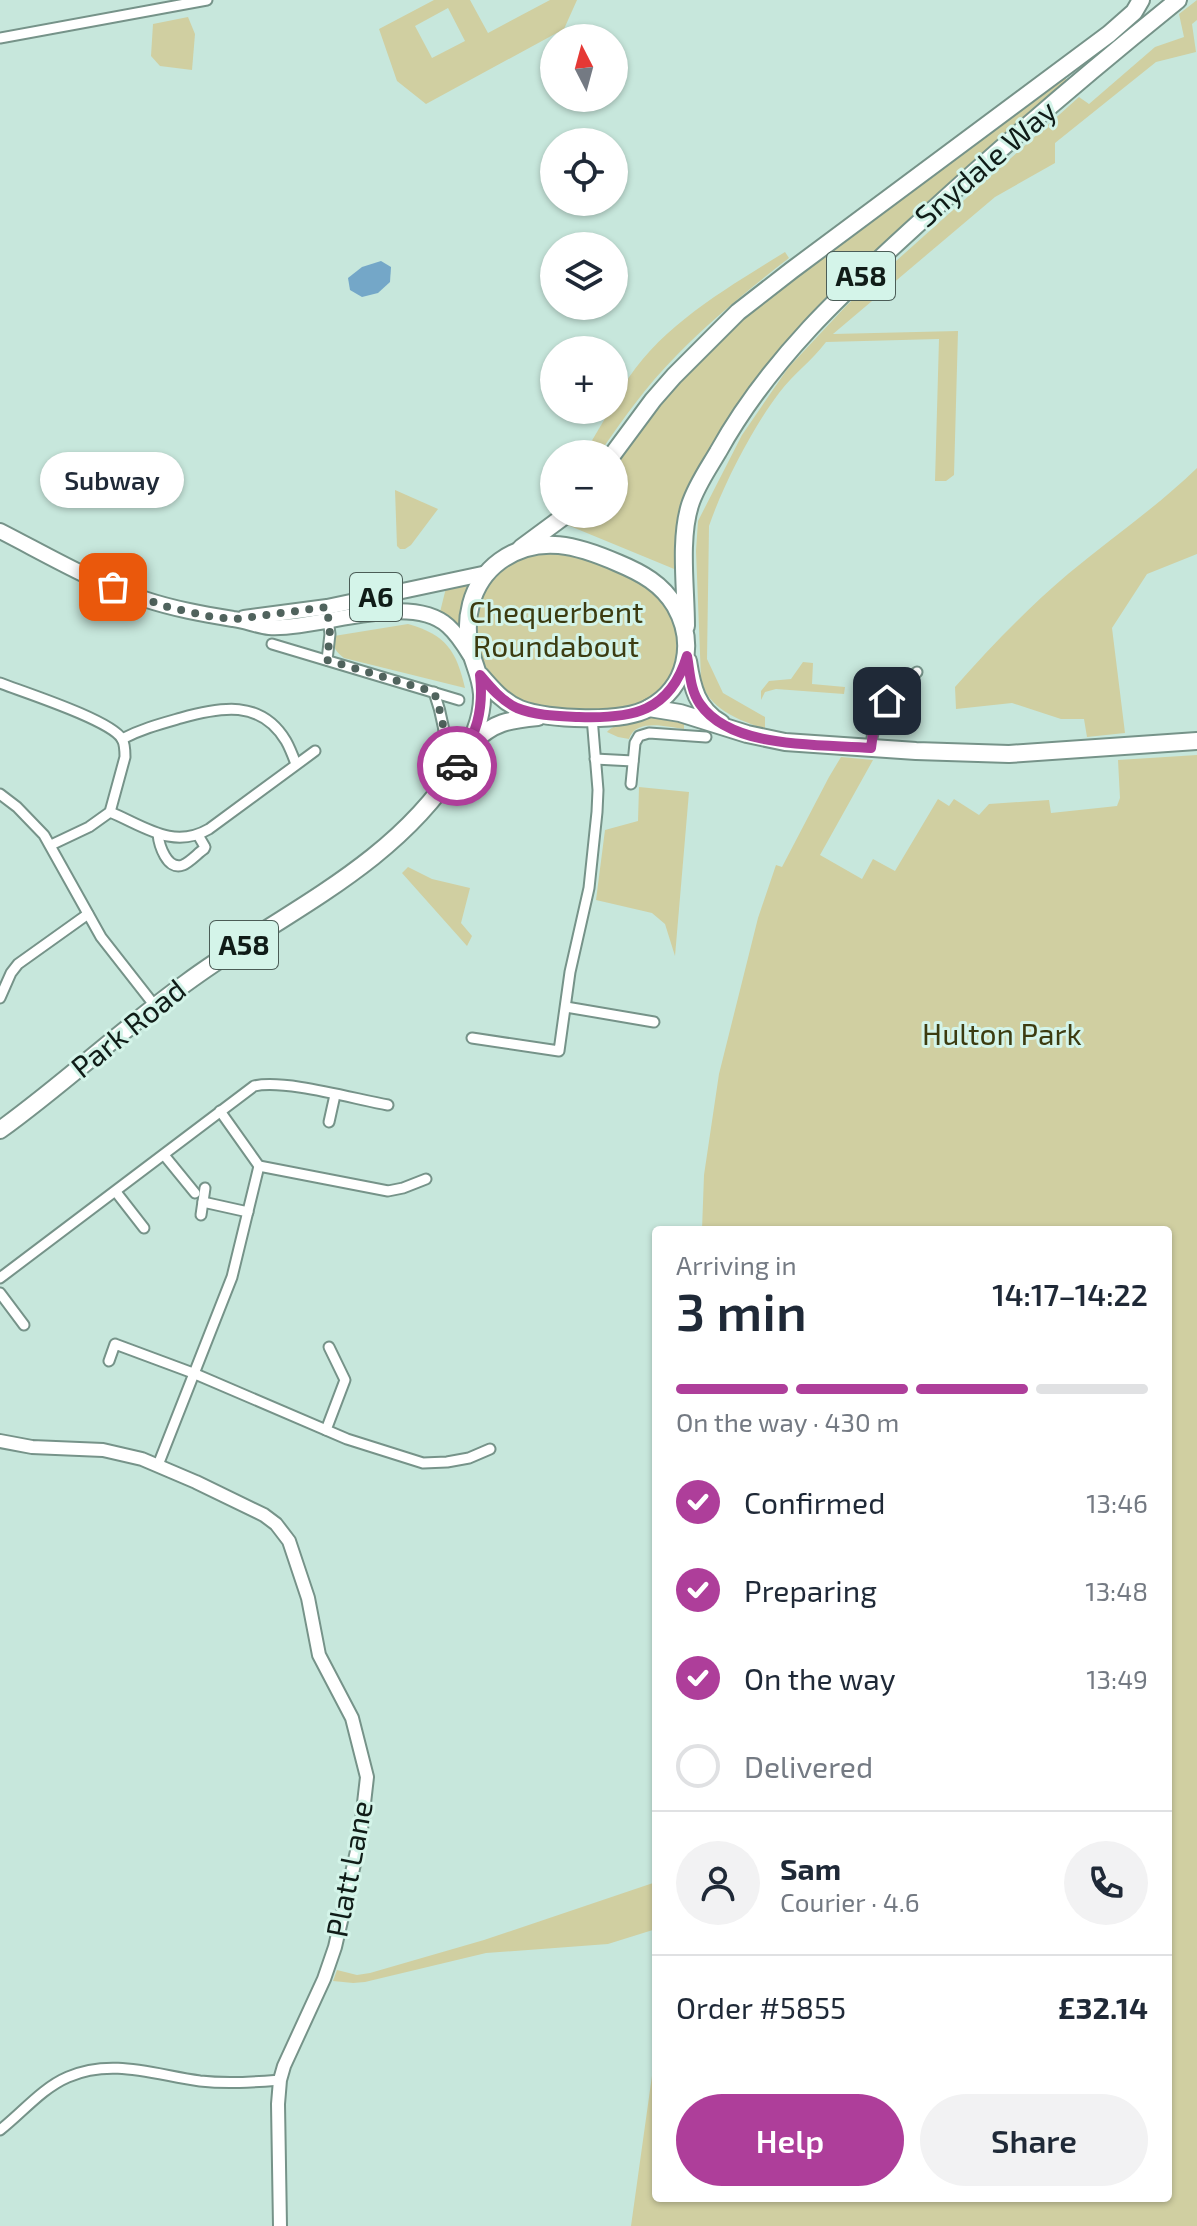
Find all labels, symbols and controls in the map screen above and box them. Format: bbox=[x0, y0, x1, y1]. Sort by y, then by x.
north arrow bbox=[540, 24, 628, 112]
map controls bbox=[540, 24, 628, 528]
street label: Snydale Way bbox=[907, 91, 1063, 234]
button: locate bbox=[540, 128, 628, 216]
button: layers bbox=[540, 232, 628, 320]
road number: A58 bbox=[827, 252, 895, 300]
button: + bbox=[540, 336, 628, 424]
button: − bbox=[540, 440, 628, 528]
callout: Subway bbox=[41, 451, 185, 507]
text: Subway bbox=[64, 464, 160, 495]
pin bbox=[79, 553, 147, 621]
icon: bag bbox=[91, 565, 135, 609]
road number: A6 bbox=[350, 573, 402, 621]
park label: Chequerbent Roundabout bbox=[468, 593, 644, 663]
pin bbox=[853, 667, 921, 735]
icon: home bbox=[865, 679, 909, 723]
courier bbox=[417, 726, 497, 806]
icon: car bbox=[435, 744, 479, 788]
road number: A58 bbox=[210, 921, 278, 969]
street label: Park Road bbox=[63, 970, 192, 1084]
park label: Hulton Park bbox=[922, 1015, 1082, 1051]
text: Arriving in bbox=[676, 1249, 797, 1280]
text: 14:17–14:22 bbox=[992, 1276, 1148, 1312]
text: 3 min bbox=[676, 1279, 807, 1341]
text: On the way · 430 m bbox=[676, 1406, 899, 1437]
icon: check bbox=[676, 1480, 720, 1524]
text: Confirmed bbox=[744, 1484, 885, 1520]
text: 13:46 bbox=[1086, 1487, 1148, 1518]
icon: check bbox=[676, 1568, 720, 1612]
text: Preparing bbox=[744, 1572, 877, 1608]
text: 13:48 bbox=[1085, 1575, 1148, 1606]
icon: check bbox=[676, 1656, 720, 1700]
text: On the way bbox=[744, 1660, 896, 1696]
text: 13:49 bbox=[1086, 1663, 1148, 1694]
text: Delivered bbox=[744, 1748, 873, 1784]
street label: Platt Lane bbox=[317, 1797, 379, 1940]
button: person bbox=[676, 1841, 760, 1925]
button: phone bbox=[1064, 1841, 1148, 1925]
text: Sam bbox=[780, 1850, 841, 1886]
text: Courier · 4.6 bbox=[780, 1886, 920, 1917]
text: Order #5855 bbox=[676, 1989, 846, 2025]
text: £32.14 bbox=[1058, 1989, 1148, 2025]
button: Help bbox=[676, 2094, 904, 2186]
button: Share bbox=[920, 2094, 1148, 2186]

